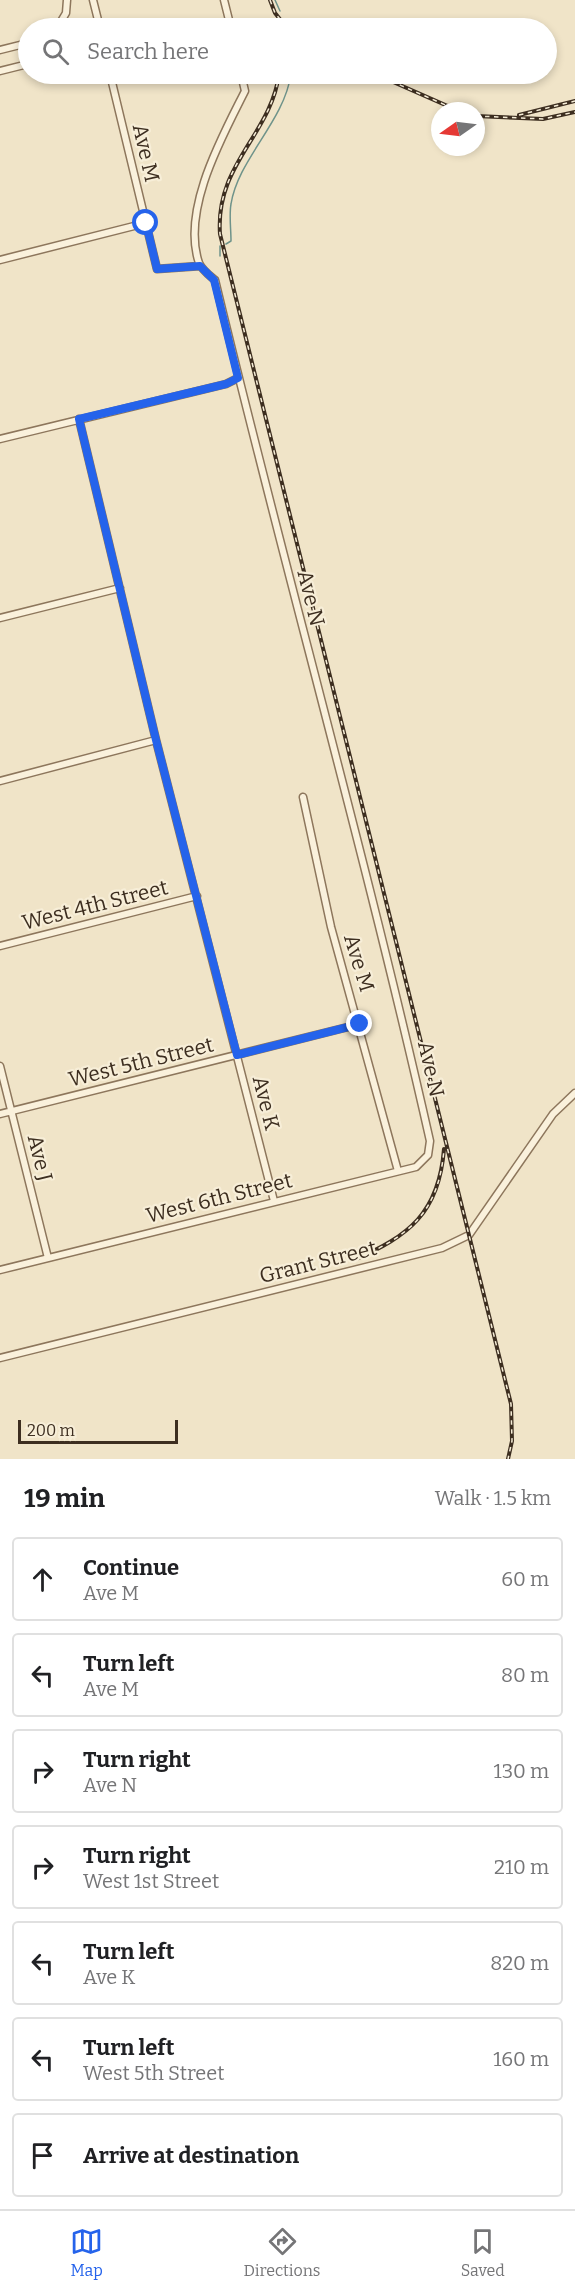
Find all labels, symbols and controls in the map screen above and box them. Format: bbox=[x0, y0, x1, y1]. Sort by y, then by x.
search box bbox=[18, 18, 557, 84]
icon: search bbox=[39, 35, 72, 68]
text: Search here bbox=[87, 38, 209, 65]
north arrow bbox=[431, 102, 485, 156]
street label: Ave M bbox=[127, 121, 165, 185]
route start bbox=[132, 209, 158, 235]
street label: Ave N bbox=[292, 567, 330, 629]
street label: West 4th Street bbox=[19, 874, 171, 936]
street label: Ave M bbox=[338, 931, 380, 995]
route end bbox=[346, 1010, 372, 1036]
street label: West 5th Street bbox=[66, 1031, 217, 1093]
street label: Ave N bbox=[412, 1038, 450, 1100]
street label: Ave K bbox=[247, 1073, 285, 1133]
street label: Ave J bbox=[22, 1132, 58, 1184]
street label: West 6th Street bbox=[143, 1167, 295, 1229]
street label: Grant Street bbox=[257, 1235, 380, 1289]
scale bar bbox=[18, 1417, 178, 1444]
text: 200 m bbox=[27, 1421, 75, 1440]
text: 19 min bbox=[24, 1483, 105, 1514]
text: Walk · 1.5 km bbox=[435, 1486, 551, 1510]
text: Continue bbox=[83, 1554, 179, 1581]
icon: ahead bbox=[26, 1563, 59, 1596]
text: 60 m bbox=[501, 1567, 549, 1591]
text: Ave M bbox=[83, 1581, 139, 1605]
text: Turn left bbox=[83, 1650, 175, 1677]
icon: left bbox=[26, 1659, 59, 1692]
text: 80 m bbox=[501, 1663, 549, 1687]
text: Ave M bbox=[83, 1677, 139, 1701]
text: Turn right bbox=[83, 1746, 191, 1773]
icon: right bbox=[26, 1755, 59, 1788]
text: 130 m bbox=[494, 1759, 549, 1783]
text: Ave N bbox=[83, 1773, 137, 1797]
text: Turn right bbox=[83, 1842, 191, 1869]
icon: right bbox=[26, 1851, 59, 1884]
text: 210 m bbox=[494, 1855, 549, 1879]
text: West 1st Street bbox=[83, 1869, 219, 1893]
text: Turn left bbox=[83, 1938, 175, 1965]
icon: left bbox=[26, 1947, 59, 1980]
text: 820 m bbox=[490, 1951, 549, 1975]
text: Ave K bbox=[83, 1965, 136, 1989]
text: Turn left bbox=[83, 2034, 175, 2061]
icon: left bbox=[26, 2043, 59, 2076]
text: 160 m bbox=[493, 2047, 549, 2071]
text: West 5th Street bbox=[83, 2061, 224, 2085]
icon: arrive bbox=[26, 2139, 59, 2172]
text: Arrive at destination bbox=[83, 2142, 299, 2169]
tab: Map bbox=[70, 2225, 103, 2280]
tab: Directions bbox=[244, 2225, 321, 2280]
tab: Saved bbox=[461, 2225, 505, 2280]

